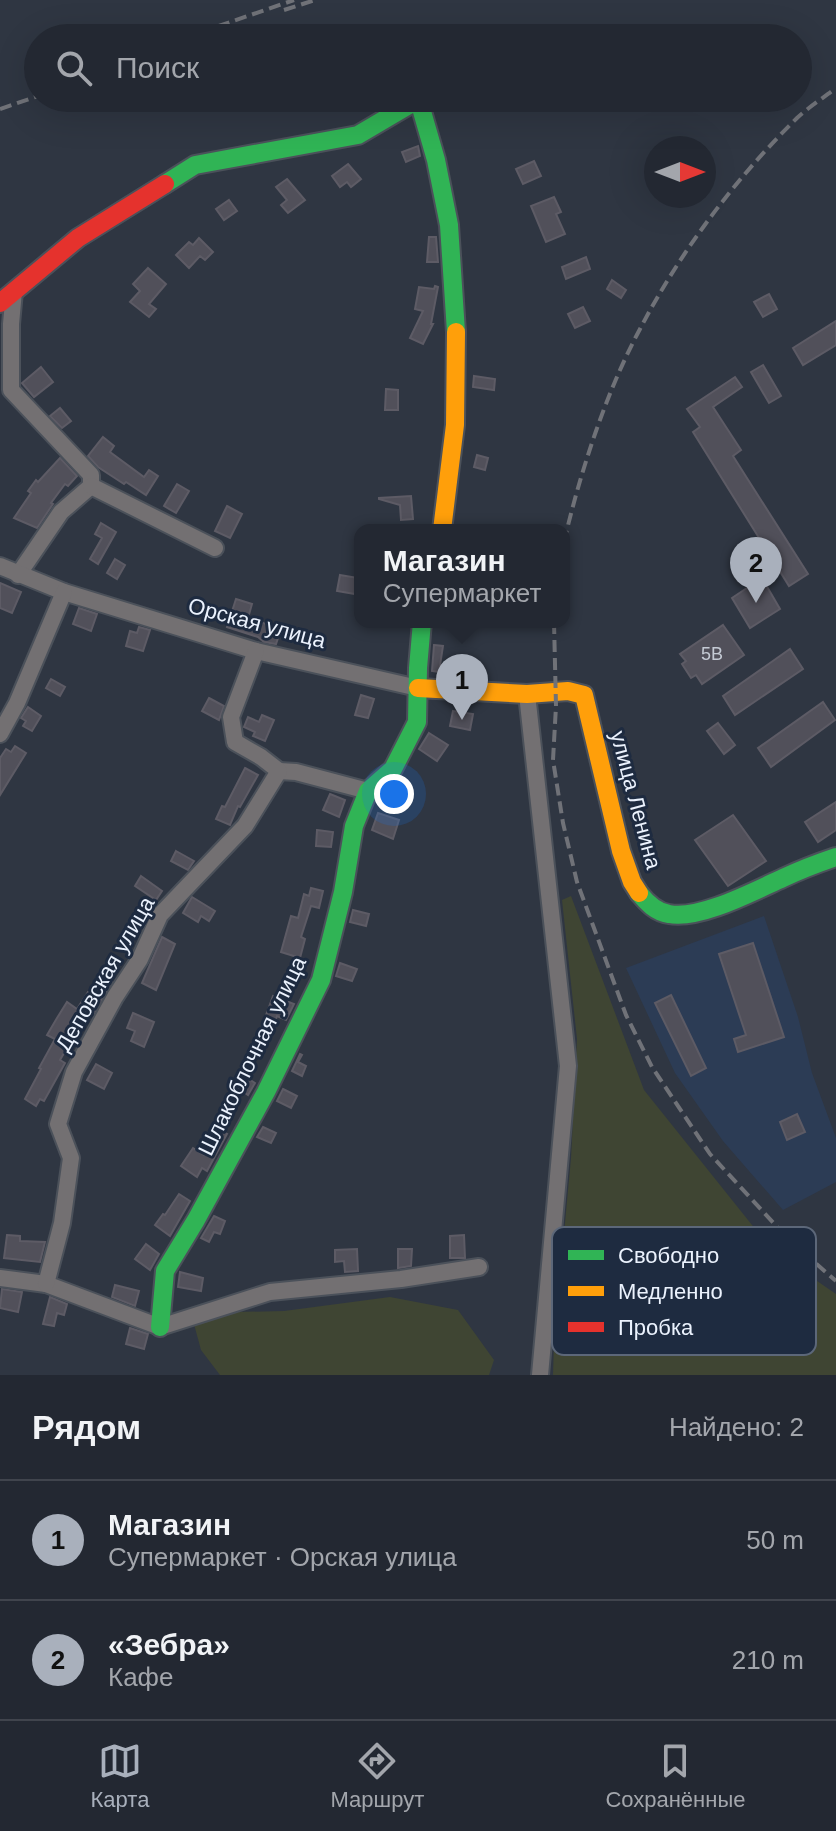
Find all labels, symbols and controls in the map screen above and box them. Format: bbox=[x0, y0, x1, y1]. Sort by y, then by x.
search box bbox=[24, 24, 812, 112]
icon: search bbox=[52, 46, 96, 90]
text: Поиск bbox=[116, 51, 199, 84]
north arrow bbox=[644, 136, 716, 208]
popup bbox=[354, 524, 570, 628]
pin: 2 bbox=[730, 537, 782, 603]
text: Магазин bbox=[383, 544, 506, 577]
text: Супермаркет bbox=[383, 578, 541, 608]
street label: Орская улица bbox=[186, 593, 329, 654]
house number: 5В bbox=[701, 644, 723, 664]
pin: 1 bbox=[436, 654, 488, 720]
street label: улица Ленина bbox=[606, 728, 667, 873]
your location bbox=[374, 774, 414, 814]
street label: Деповская улица bbox=[51, 891, 160, 1056]
street label: Шлакоблочная улица bbox=[193, 952, 311, 1160]
legend bbox=[552, 1227, 816, 1355]
text: Свободно bbox=[618, 1243, 719, 1268]
text: Медленно bbox=[618, 1279, 723, 1304]
text: Пробка bbox=[618, 1315, 694, 1340]
text: Рядом bbox=[32, 1408, 141, 1446]
text: Найдено: 2 bbox=[669, 1412, 804, 1442]
text: Магазин bbox=[108, 1508, 231, 1541]
text: 1 bbox=[51, 1525, 65, 1555]
text: 50 m bbox=[746, 1525, 804, 1555]
text: Супермаркет · Орская улица bbox=[108, 1542, 457, 1572]
text: «Зебра» bbox=[108, 1628, 230, 1661]
text: 2 bbox=[51, 1645, 65, 1675]
text: 210 m bbox=[732, 1645, 804, 1675]
text: Кафе bbox=[108, 1662, 173, 1692]
tab: Карта bbox=[91, 1739, 149, 1813]
tab: Маршрут bbox=[331, 1739, 424, 1813]
tab: Сохранённые bbox=[605, 1739, 745, 1813]

